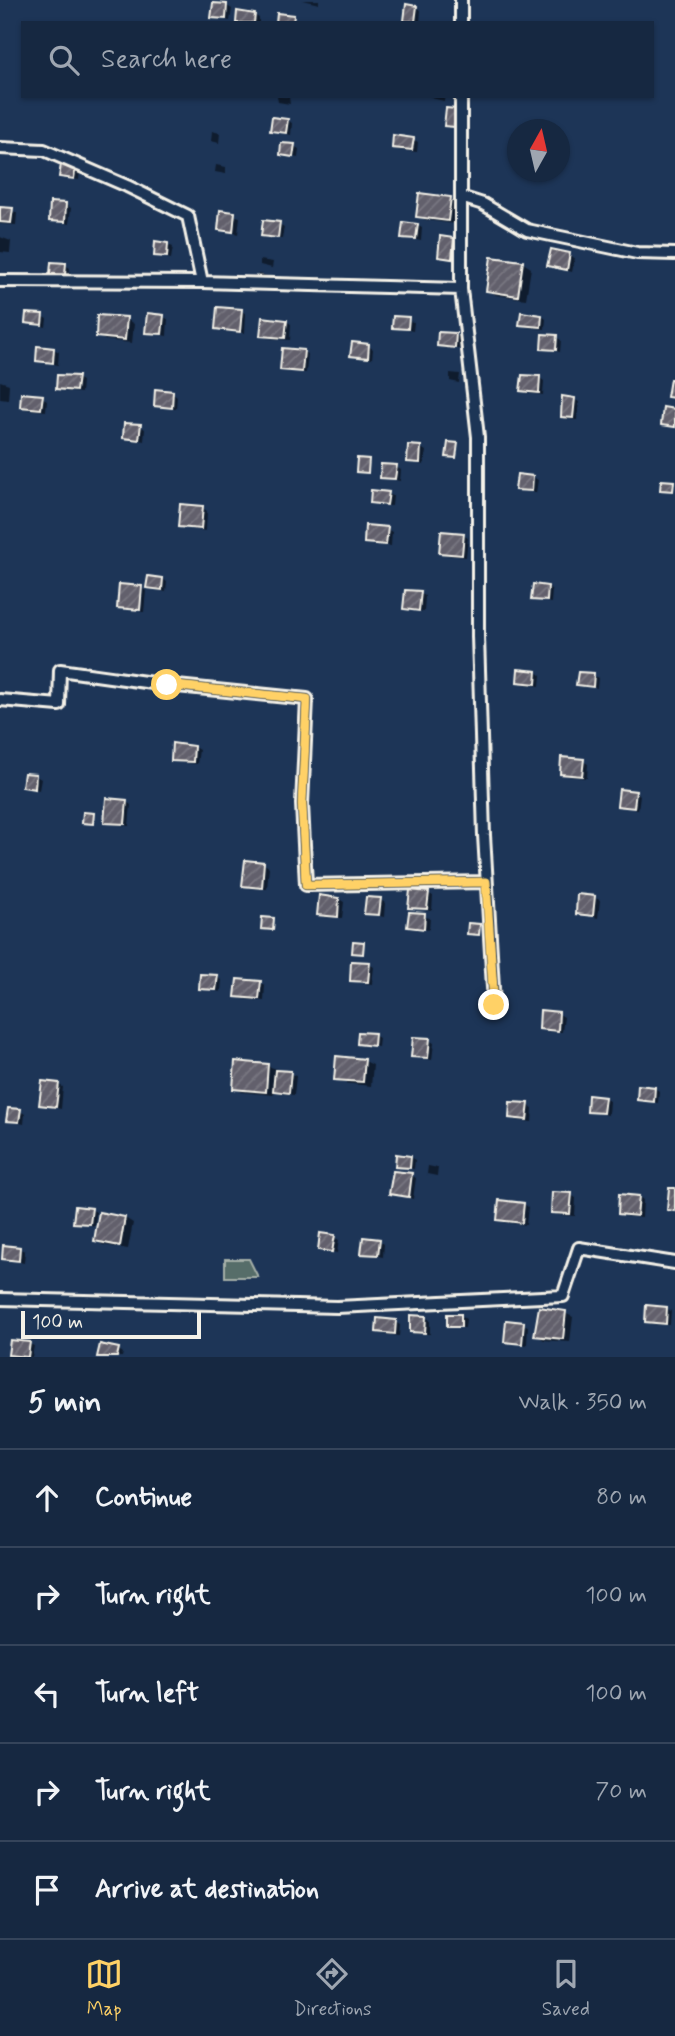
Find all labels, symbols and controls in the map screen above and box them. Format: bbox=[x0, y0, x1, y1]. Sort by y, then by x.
search box bbox=[21, 21, 654, 98]
icon: search bbox=[45, 41, 83, 79]
text: Search here bbox=[101, 43, 232, 77]
north arrow bbox=[507, 119, 570, 182]
route start bbox=[151, 669, 182, 700]
route end bbox=[478, 989, 509, 1020]
scale bar bbox=[21, 1308, 201, 1340]
text: 100 m bbox=[32, 1310, 83, 1335]
text: 5 min bbox=[28, 1383, 102, 1422]
text: Walk · 350 m bbox=[519, 1388, 647, 1418]
icon: ahead bbox=[28, 1479, 66, 1517]
text: Continue bbox=[95, 1481, 192, 1515]
text: 80 m bbox=[596, 1483, 647, 1513]
icon: right bbox=[28, 1577, 66, 1615]
text: Turn right bbox=[95, 1579, 211, 1613]
text: 100 m bbox=[585, 1581, 647, 1611]
icon: left bbox=[28, 1675, 66, 1713]
text: Turn left bbox=[95, 1677, 199, 1711]
text: 100 m bbox=[585, 1679, 647, 1709]
icon: right bbox=[28, 1773, 66, 1811]
text: Turn right bbox=[95, 1775, 211, 1809]
text: 70 m bbox=[595, 1777, 647, 1807]
icon: arrive bbox=[28, 1871, 66, 1909]
text: Arrive at destination bbox=[95, 1873, 319, 1907]
tab: Map bbox=[85, 1955, 123, 2022]
tab: Directions bbox=[293, 1955, 372, 2022]
tab: Saved bbox=[542, 1955, 590, 2022]

